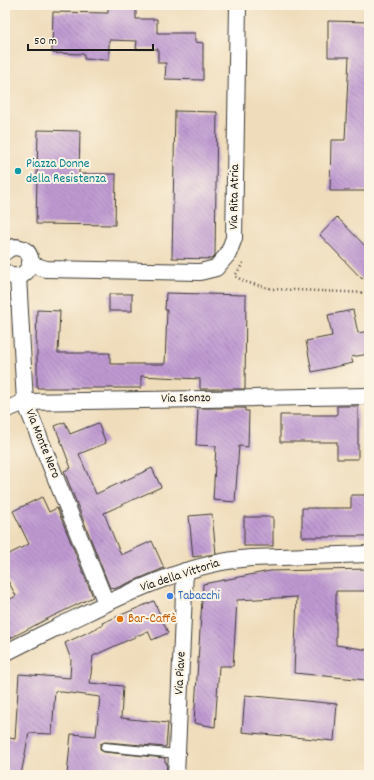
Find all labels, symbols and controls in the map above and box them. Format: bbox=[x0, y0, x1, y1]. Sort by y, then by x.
scale bar bbox=[28, 26, 153, 52]
text: 50 m bbox=[34, 33, 57, 50]
place label: Piazza Donne della Resistenza bbox=[26, 155, 107, 189]
street label: Via Rita Atria bbox=[225, 163, 245, 230]
marker: Piazza Donne della Resistenza bbox=[13, 166, 23, 176]
street label: Via Isonzo bbox=[161, 389, 211, 409]
street label: Via Monte Nero bbox=[19, 406, 65, 482]
street label: Via della Vittoria bbox=[138, 554, 223, 598]
place label: Tabacchi bbox=[178, 587, 220, 606]
marker: Tabacchi bbox=[165, 591, 175, 601]
place label: Bar-Caffè bbox=[128, 610, 177, 629]
marker: Bar-Caffè bbox=[115, 614, 125, 624]
street label: Via Piave bbox=[170, 651, 192, 695]

